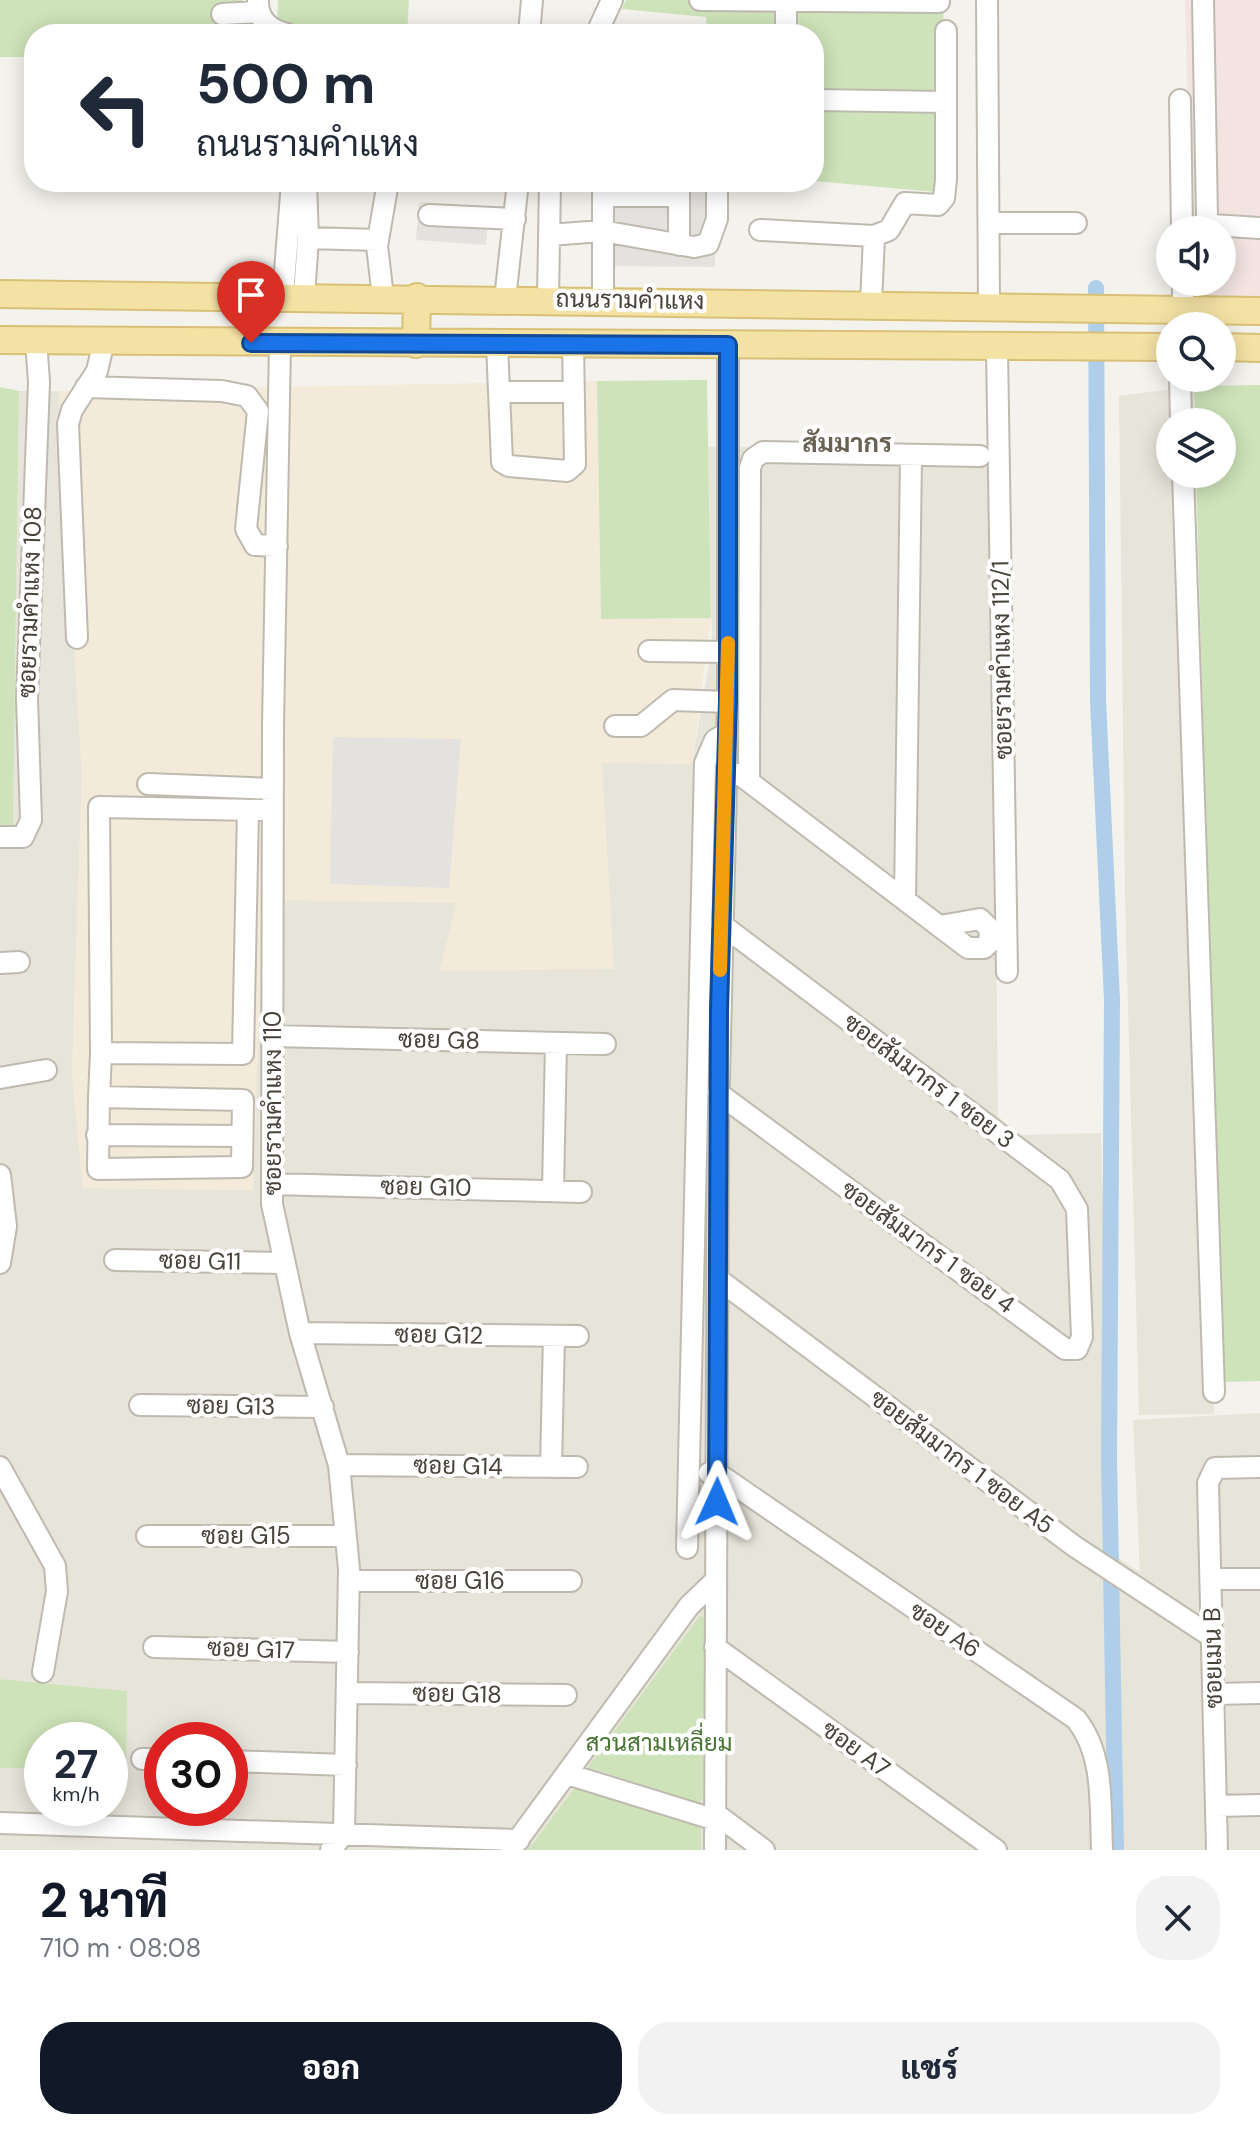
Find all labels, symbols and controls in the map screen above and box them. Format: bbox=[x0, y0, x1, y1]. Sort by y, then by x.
text: 500 m bbox=[196, 47, 376, 120]
icon: left bbox=[64, 56, 168, 160]
text: ถนนรามคำแหง bbox=[196, 120, 419, 167]
map controls bbox=[1156, 216, 1236, 488]
button: sound bbox=[1156, 216, 1236, 296]
pin bbox=[217, 261, 285, 343]
icon: arrive bbox=[229, 273, 273, 317]
street label: ถนนรามคำแหง bbox=[555, 283, 705, 316]
button: search bbox=[1156, 312, 1236, 392]
button: layers bbox=[1156, 408, 1236, 488]
district label: สัมมากร bbox=[802, 426, 892, 460]
street label: ซอยรามคำแหง 108 bbox=[11, 506, 48, 698]
street label: ซอยรามคำแหง 112/1 bbox=[984, 560, 1019, 760]
street label: ซอยสัมมากร 1 ซอย 3 bbox=[838, 1006, 1021, 1155]
street label: ซอยรามคำแหง 110 bbox=[257, 1011, 288, 1195]
street label: ซอย G8 bbox=[398, 1023, 480, 1056]
street label: ซอย G10 bbox=[380, 1170, 472, 1203]
street label: ซอยสัมมากร 1 ซอย 4 bbox=[835, 1173, 1021, 1320]
street label: ซอย G11 bbox=[159, 1244, 241, 1277]
street label: ซอย G12 bbox=[394, 1318, 484, 1351]
street label: ซอยสัมมากร 1 ซอย A5 bbox=[864, 1382, 1060, 1541]
street label: ซอย G13 bbox=[186, 1389, 276, 1422]
street label: ซอย G14 bbox=[413, 1449, 503, 1482]
position arrow bbox=[675, 1460, 759, 1544]
street label: ซอย G15 bbox=[201, 1520, 291, 1551]
street label: ซอย G16 bbox=[415, 1565, 505, 1596]
street label: ซอย A6 bbox=[904, 1595, 987, 1665]
street label: ซอยเมน B bbox=[1196, 1607, 1229, 1709]
street label: ซอย G17 bbox=[207, 1631, 295, 1666]
street label: ซอย G18 bbox=[412, 1677, 502, 1710]
street label: ซอย A7 bbox=[816, 1713, 897, 1784]
speed limit sign: 30 bbox=[144, 1722, 248, 1826]
park label: สวนสามเหลี่ยม bbox=[586, 1722, 732, 1758]
text: 27 bbox=[54, 1738, 98, 1790]
text: km/h bbox=[52, 1781, 100, 1807]
text: 2 นาที bbox=[40, 1869, 168, 1932]
button: close bbox=[1136, 1876, 1220, 1960]
text: 710 m · 08:08 bbox=[40, 1931, 201, 1965]
button: ออก bbox=[40, 2022, 622, 2114]
button: แชร์ bbox=[638, 2022, 1220, 2114]

